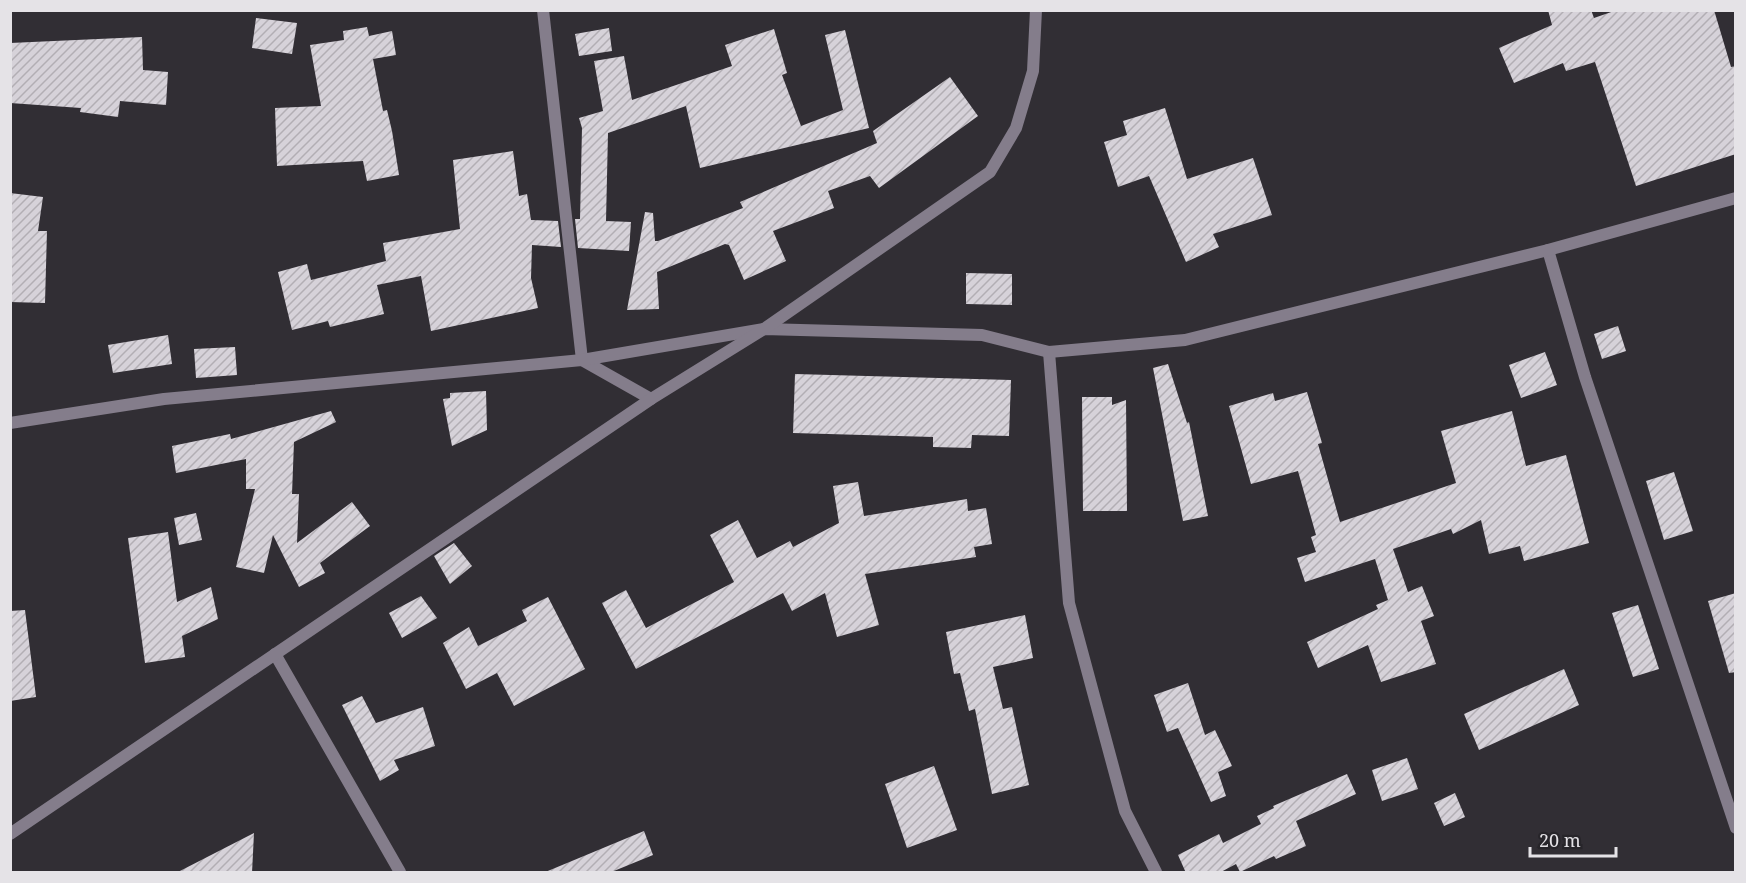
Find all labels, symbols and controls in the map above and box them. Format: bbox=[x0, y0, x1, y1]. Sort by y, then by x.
scale bar bbox=[1530, 820, 1616, 858]
text: 20 m bbox=[1539, 828, 1581, 852]

